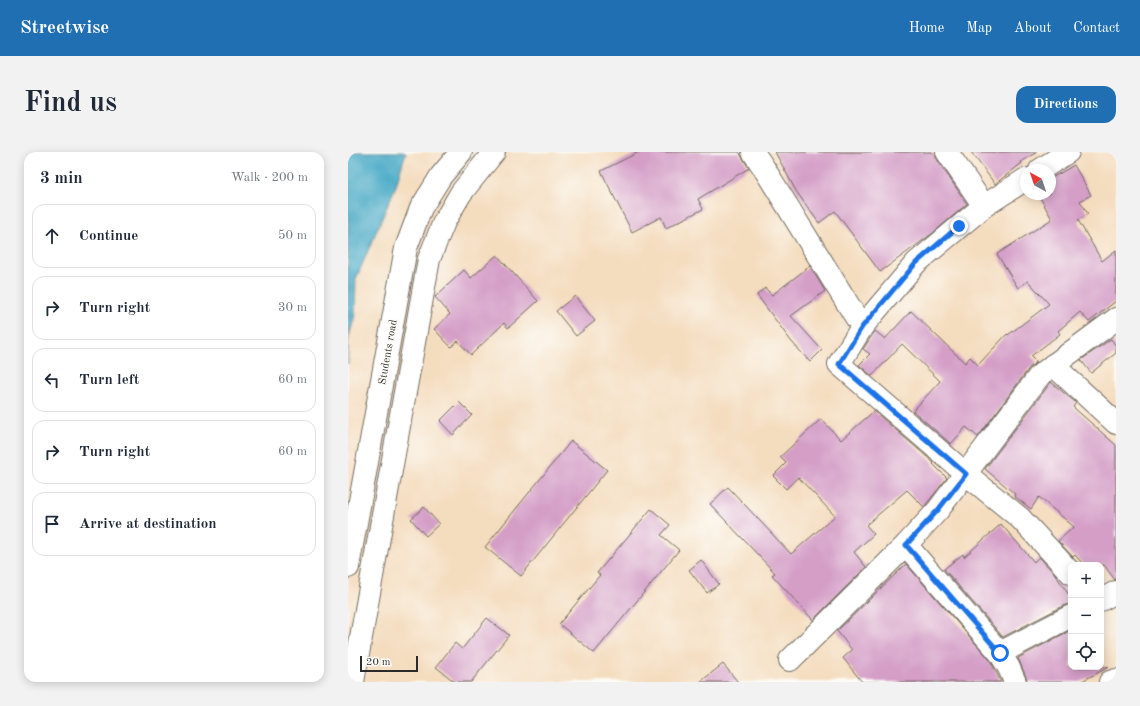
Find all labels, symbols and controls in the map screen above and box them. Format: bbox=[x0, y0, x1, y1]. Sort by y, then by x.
text: Streetwise bbox=[20, 19, 109, 38]
text: Home bbox=[909, 21, 944, 35]
text: Map bbox=[966, 21, 992, 35]
text: About bbox=[1014, 21, 1051, 35]
text: Contact bbox=[1073, 21, 1120, 35]
button: Directions bbox=[1016, 86, 1116, 123]
text: Find us bbox=[24, 90, 117, 118]
north arrow bbox=[1020, 164, 1056, 200]
text: 3 min bbox=[40, 170, 83, 187]
text: Walk · 200 m bbox=[231, 171, 308, 184]
route end bbox=[950, 217, 968, 235]
icon: ahead bbox=[41, 225, 63, 247]
text: Continue bbox=[79, 229, 138, 244]
text: 50 m bbox=[278, 229, 307, 242]
icon: right bbox=[41, 297, 63, 319]
text: Turn right bbox=[79, 301, 150, 316]
text: 30 m bbox=[278, 301, 307, 314]
street label: Students road bbox=[377, 318, 400, 386]
icon: left bbox=[41, 369, 63, 391]
text: Turn left bbox=[79, 373, 139, 388]
text: 60 m bbox=[278, 373, 307, 386]
icon: right bbox=[41, 441, 63, 463]
text: Turn right bbox=[79, 445, 150, 460]
text: 60 m bbox=[278, 445, 307, 458]
icon: arrive bbox=[41, 513, 63, 535]
text: Arrive at destination bbox=[79, 517, 217, 532]
map controls bbox=[1068, 562, 1104, 670]
button: + bbox=[1068, 562, 1104, 598]
button: − bbox=[1068, 598, 1104, 634]
button: locate bbox=[1068, 634, 1104, 670]
route start bbox=[991, 644, 1009, 662]
scale bar bbox=[360, 654, 418, 673]
text: 20 m bbox=[366, 657, 391, 668]

